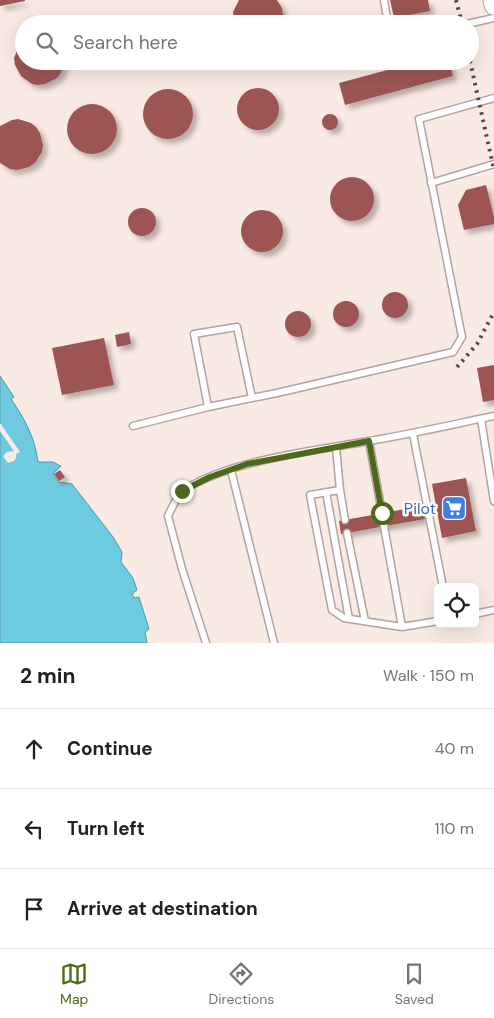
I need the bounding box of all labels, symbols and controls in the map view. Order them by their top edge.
search box [15,15,479,70]
icon: search [33,29,61,57]
text: Search here [73,30,178,55]
route end [171,480,194,503]
supermarket icon: Pilot [441,495,467,521]
place label: Pilot [404,498,436,519]
route start [371,502,394,525]
map controls [434,583,479,628]
button: locate [434,583,479,628]
text: 2 min [20,662,76,690]
text: Walk · 150 m [383,665,474,686]
icon: ahead [20,735,48,763]
text: Continue [67,736,153,761]
text: 40 m [435,738,474,759]
icon: left [20,815,48,843]
text: Turn left [67,816,145,841]
text: 110 m [435,818,474,839]
icon: arrive [20,895,48,923]
text: Arrive at destination [67,896,258,921]
tab: Map [60,960,88,1008]
tab: Directions [209,960,274,1008]
tab: Saved [395,960,434,1008]

